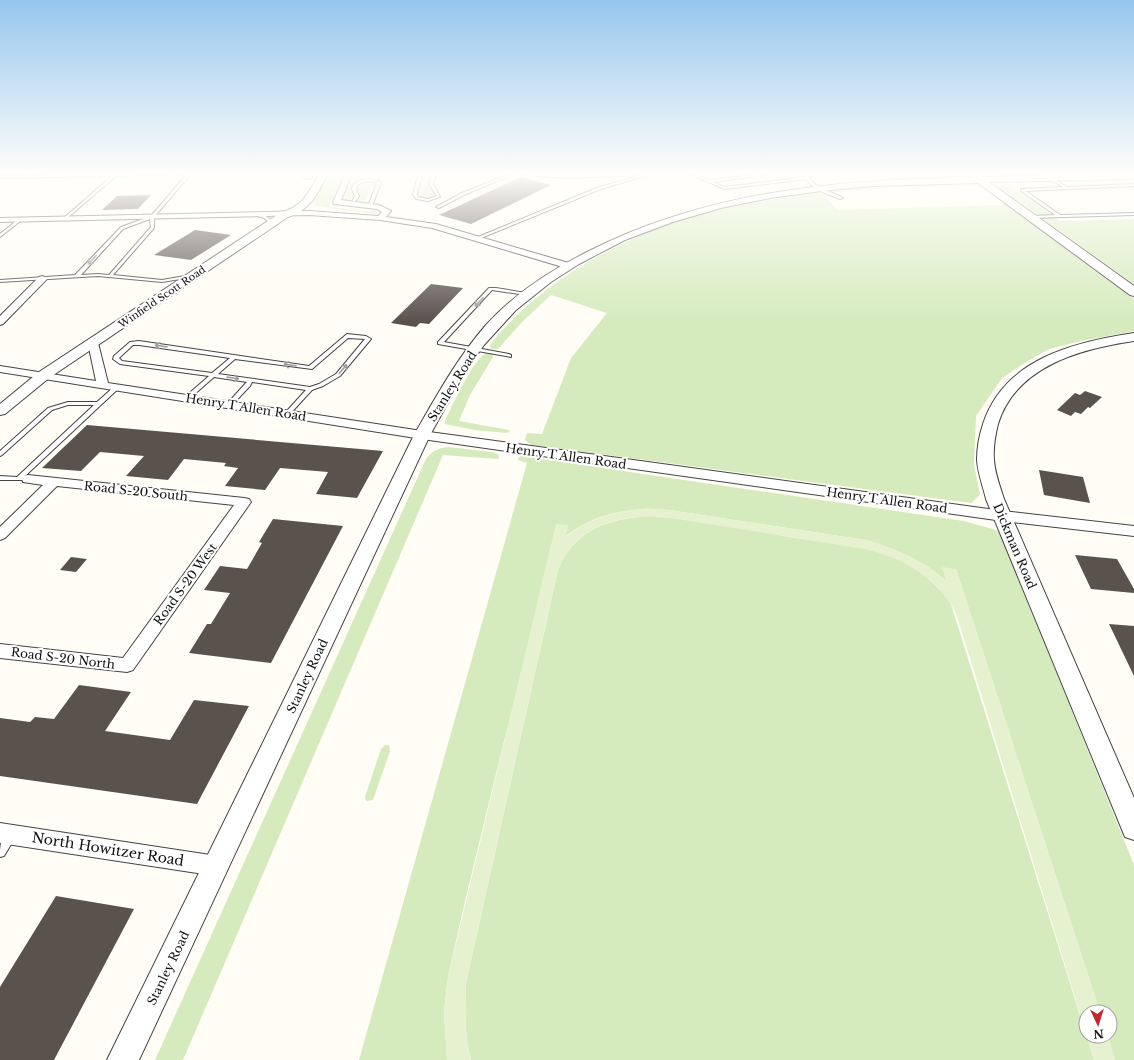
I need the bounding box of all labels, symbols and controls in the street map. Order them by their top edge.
one-way arrow [87,255,97,265]
street label: Winfield Scott Road [115,263,208,332]
one-way arrow [474,297,483,307]
one-way arrow [155,342,168,350]
street label: Stanley Road [424,348,480,424]
one-way arrow [284,361,297,369]
one-way arrow [339,364,348,374]
one-way arrow [226,374,239,382]
street label: Henry T Allen Road [185,390,307,424]
street label: Henry T Allen Road [505,440,627,472]
street label: Road S-20 South [83,478,189,504]
street label: Henry T Allen Road [826,484,948,516]
street label: Dickman Road [990,501,1040,591]
street label: Road S-20 West [150,540,220,628]
street label: Stanley Road [283,636,331,716]
street label: Road S-20 North [10,644,116,672]
street label: North Howitzer Road [31,828,186,870]
street label: Stanley Road [144,929,192,1007]
north arrow [1078,1004,1118,1044]
text: N [1092,1027,1104,1041]

